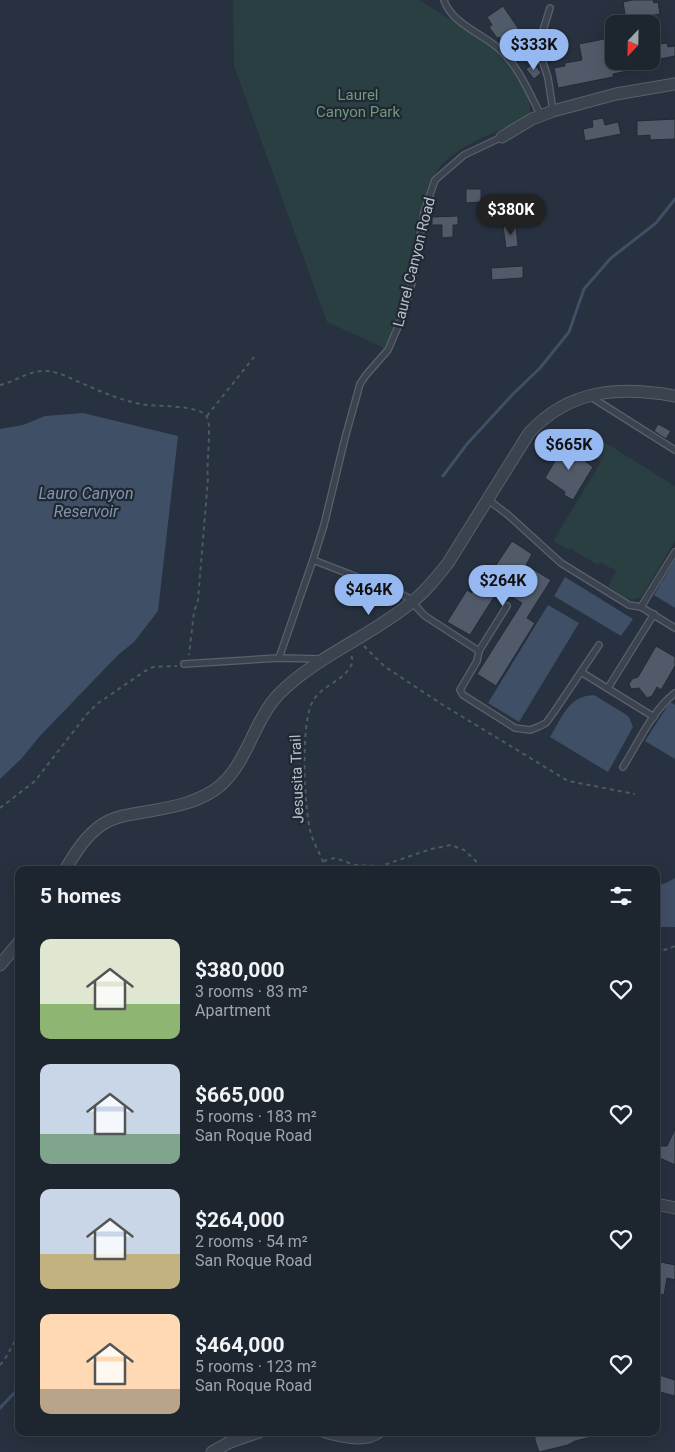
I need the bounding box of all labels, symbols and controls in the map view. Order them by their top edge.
north arrow [605,15,660,70]
map controls [605,15,660,70]
pin: $333K [499,28,569,71]
text: $333K [511,35,557,54]
park label: Laurel Canyon Park [316,86,400,121]
pin: $380K [476,194,546,236]
street label: Laurel Canyon Road [389,195,439,329]
text: $380K [488,200,534,219]
pin: $665K [534,428,604,471]
text: $665K [546,435,592,454]
water label: Lauro Canyon Reservoir [38,484,134,521]
pin: $264K [468,564,538,607]
text: $264K [480,571,526,590]
pin: $464K [334,574,404,616]
text: $464K [346,580,392,599]
street label: Jesusita Trail [286,734,308,824]
icon: filters [607,882,635,910]
text: 5 homes [40,884,121,908]
text: $380,000 [195,958,285,982]
icon: home [80,959,140,1019]
icon: heart [607,975,635,1003]
text: 3 rooms · 83 m² [195,982,308,1001]
text: Apartment [195,1001,271,1020]
text: $665,000 [195,1083,285,1107]
icon: home [80,1084,140,1144]
icon: heart [607,1100,635,1128]
text: 5 rooms · 183 m² [195,1107,317,1126]
text: San Roque Road [195,1126,312,1145]
text: $264,000 [195,1208,285,1232]
icon: home [80,1209,140,1269]
icon: heart [607,1225,635,1253]
text: 2 rooms · 54 m² [195,1232,308,1251]
text: San Roque Road [195,1251,312,1270]
text: $464,000 [195,1333,285,1357]
icon: home [80,1334,140,1394]
icon: heart [607,1350,635,1378]
text: 5 rooms · 123 m² [195,1357,317,1376]
text: San Roque Road [195,1376,312,1395]

